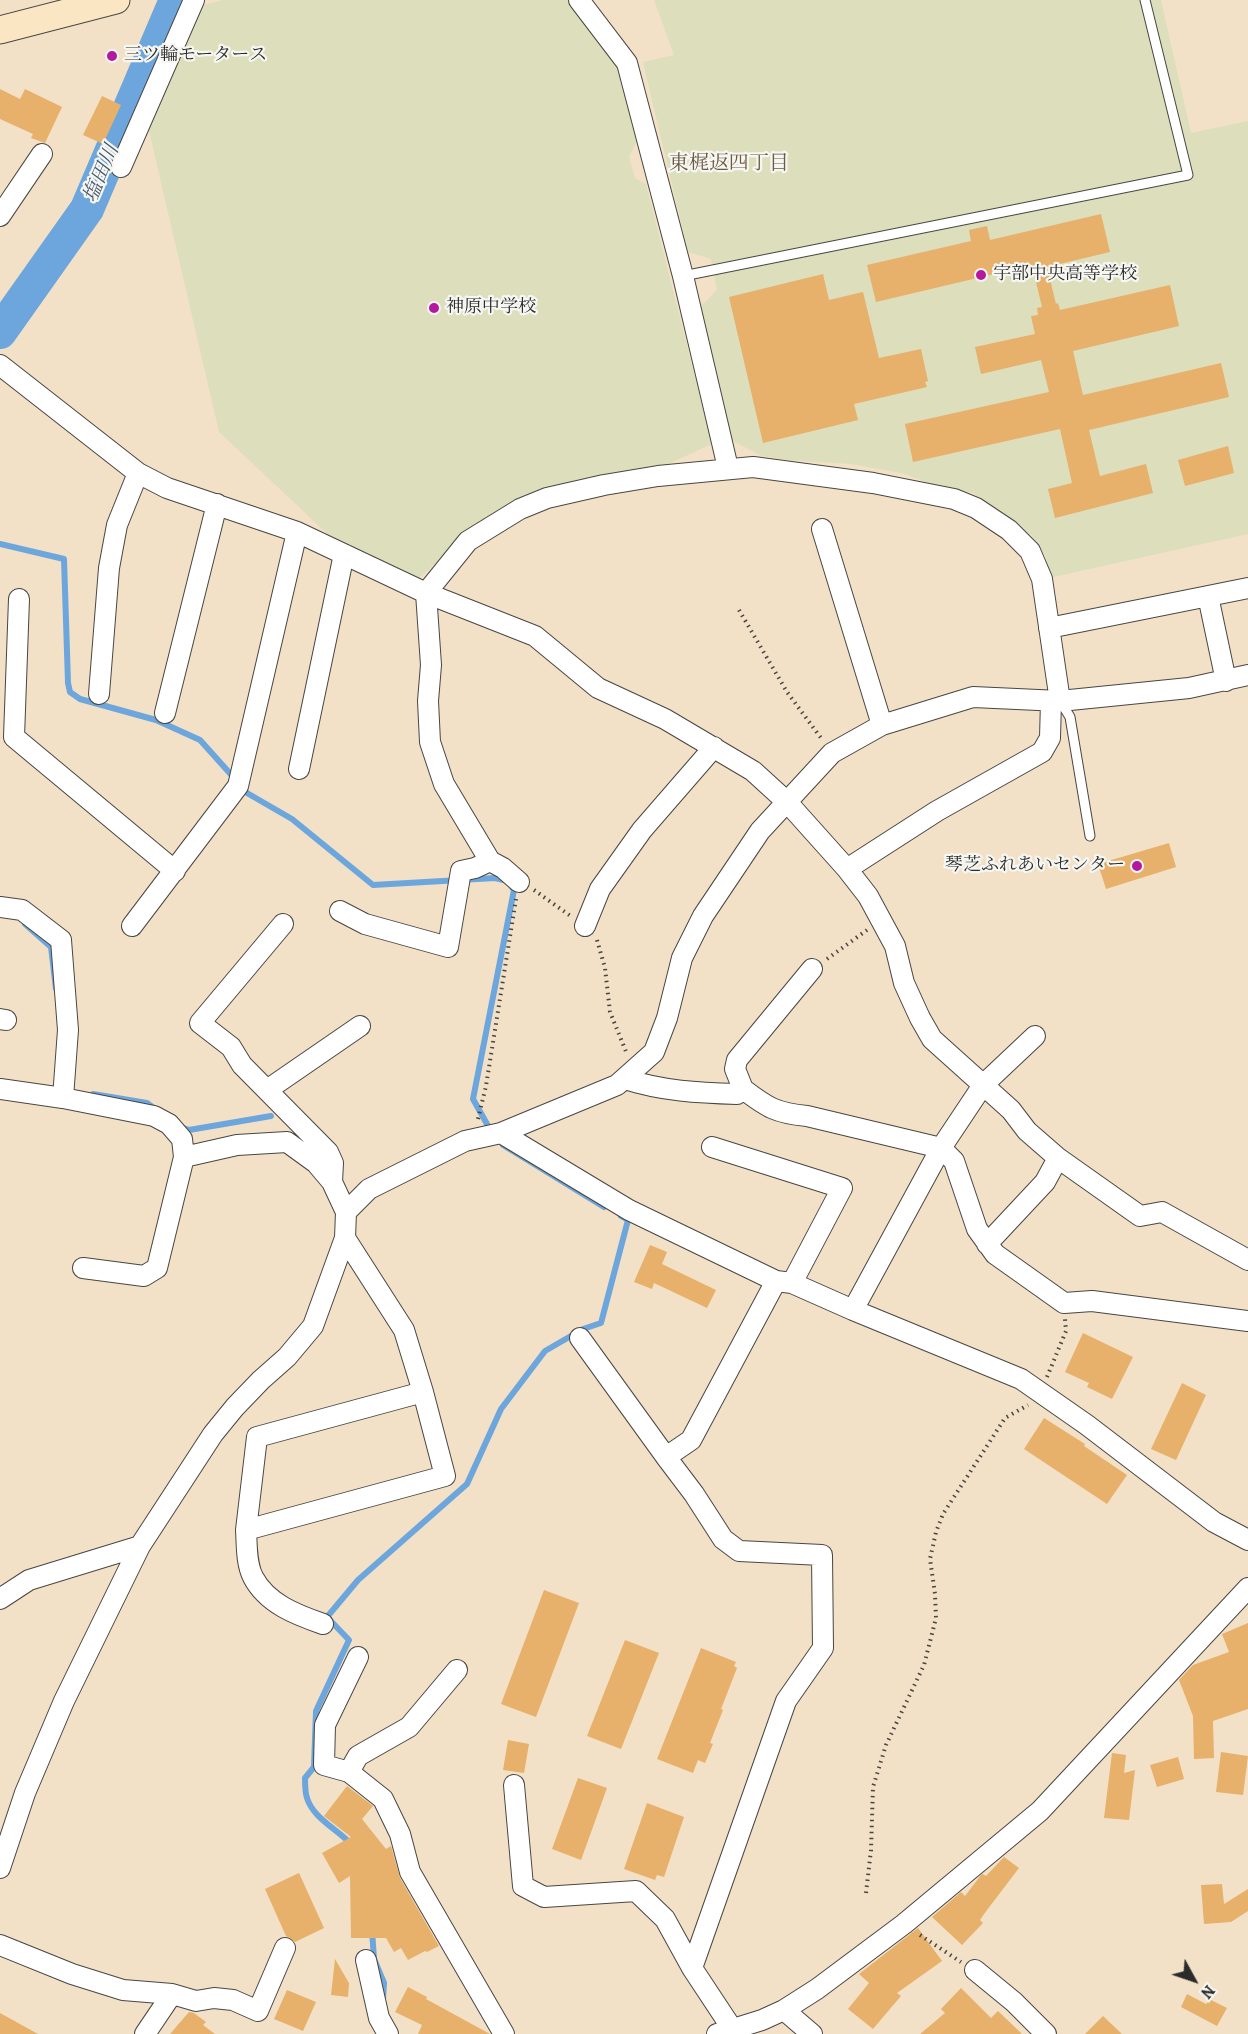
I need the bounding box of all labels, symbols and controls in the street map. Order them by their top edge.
place label: 三ツ輪モータース [124,45,267,67]
marker: 三ツ輪モータース [105,49,119,63]
water label: 塩田川 [79,142,125,206]
district label: 東梶返四丁目 [669,152,789,176]
place label: 宇部中央高等学校 [993,264,1137,286]
marker: 宇部中央高等学校 [974,268,988,282]
place label: 神原中学校 [446,297,536,319]
marker: 神原中学校 [427,301,441,315]
place label: 琴芝ふれあいセンター [945,855,1125,877]
marker: 琴芝ふれあいセンター [1130,859,1144,873]
north arrow [1164,1950,1224,2010]
text: N [1196,1980,1220,2003]

